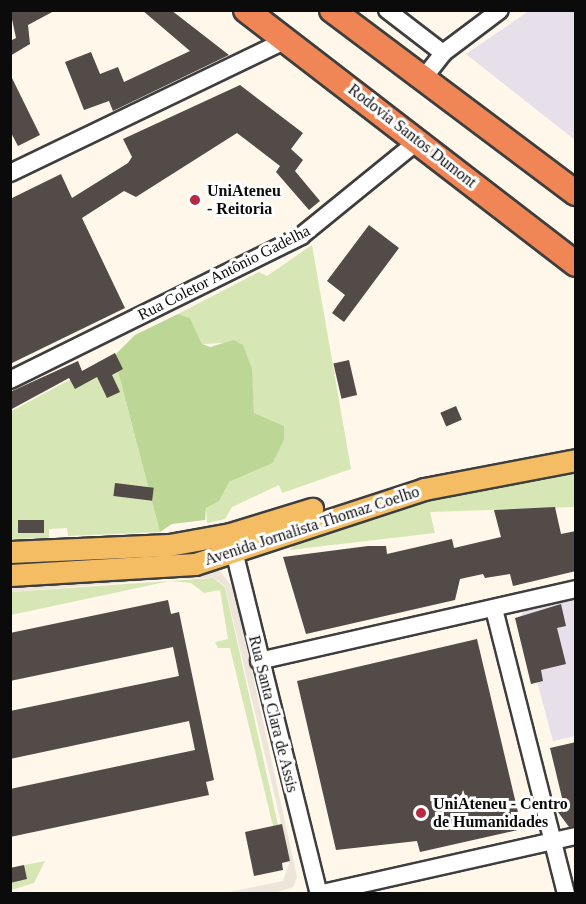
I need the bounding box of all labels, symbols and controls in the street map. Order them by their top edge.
street label: Rodovia Santos Dumont [344,80,480,192]
place label: UniAteneu - Reitoria [207,181,281,219]
marker: UniAteneu - Reitoria [188,193,202,207]
street label: Rua Coletor Antônio Gadelha [134,221,314,325]
street label: Avenida Jornalista Thomaz Coelho [202,482,422,570]
street label: Rua Santa Clara de Assis [244,633,302,795]
place label: UniAteneu - Centro de Humanidades [433,794,568,832]
marker: UniAteneu - Centro de Humanidades [414,806,428,820]

